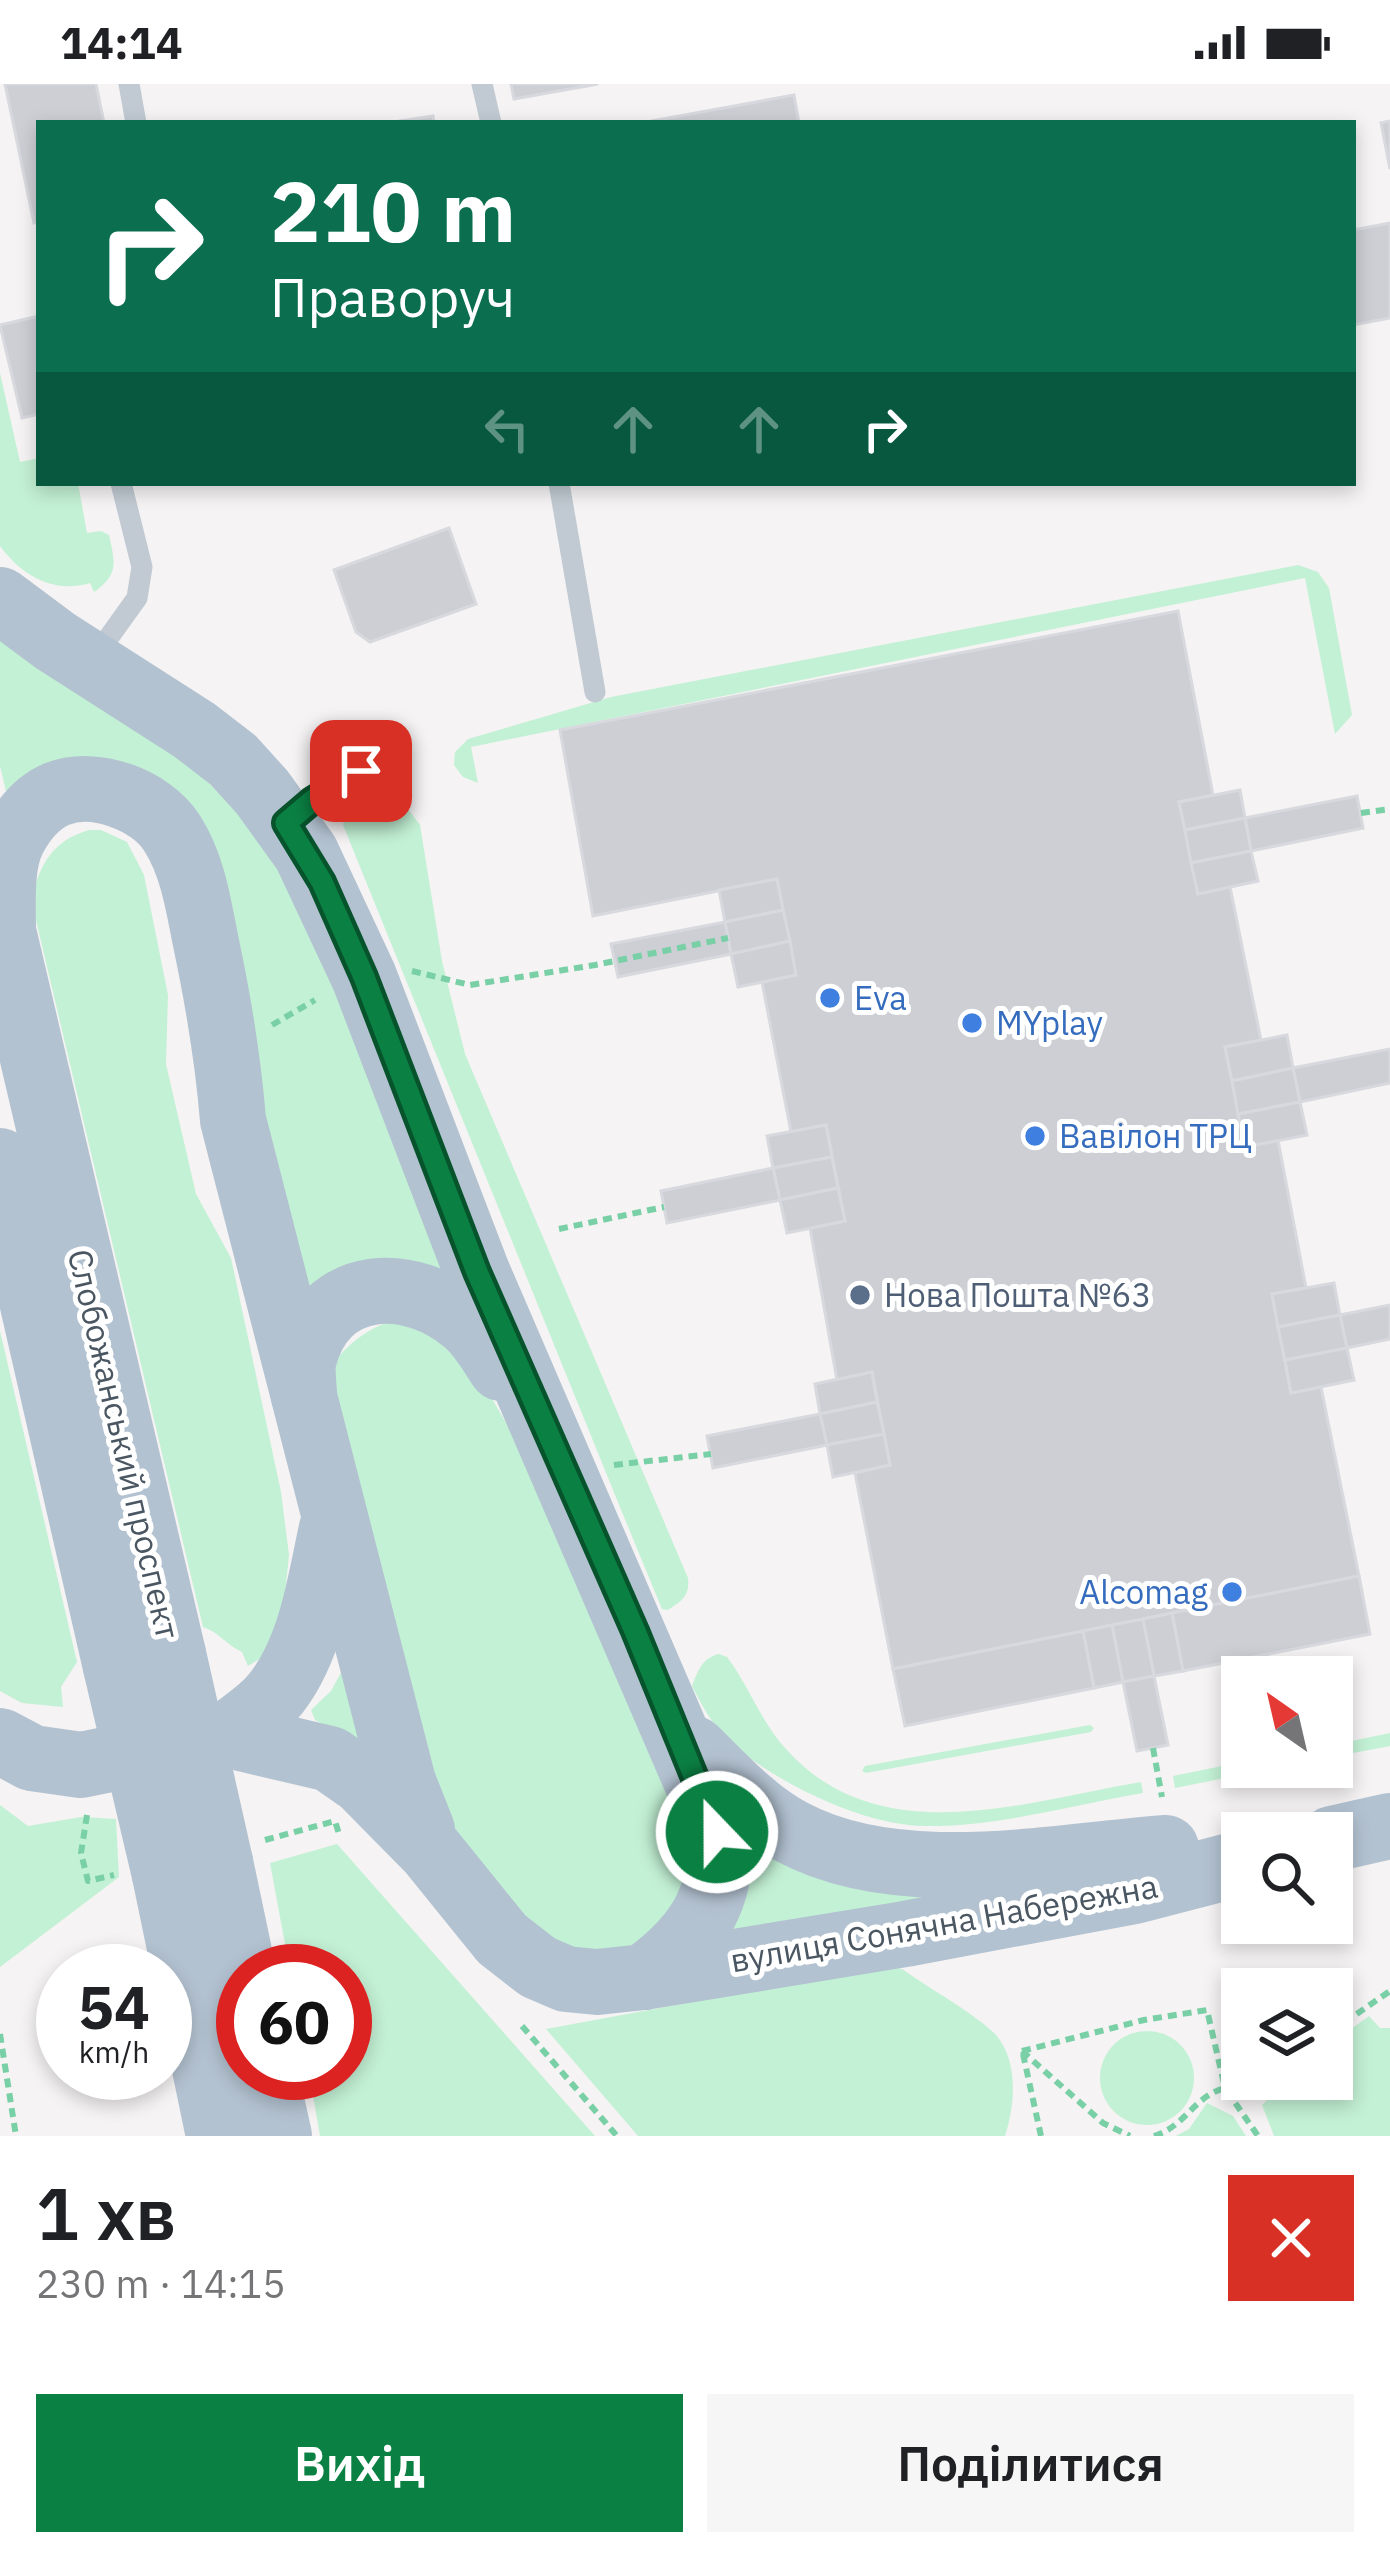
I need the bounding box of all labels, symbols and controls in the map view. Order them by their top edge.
text: 14:14 [60,13,183,71]
text: 210 m [270,156,516,265]
icon: right [72,168,228,324]
text: Праворуч [270,262,515,332]
icon: left [474,396,540,462]
icon: ahead [600,396,666,462]
icon: ahead [726,396,792,462]
icon: right [852,396,918,462]
pin [310,720,412,822]
icon: arrive [328,738,394,804]
place label: Eva [854,976,907,1019]
marker: Eva [817,985,843,1011]
place label: MYplay [996,1001,1103,1044]
marker: MYplay [959,1010,985,1036]
place label: Вавілон ТРЦ [1059,1114,1252,1157]
marker: Вавілон ТРЦ [1022,1123,1048,1149]
street label: Слобожанський проспект [59,1245,190,1643]
place label: Нова Пошта №63 [884,1273,1151,1316]
marker: Нова Пошта №63 [847,1282,873,1308]
place label: Alcomag [1079,1570,1209,1613]
marker: Alcomag [1219,1579,1245,1605]
north arrow [1221,1656,1353,1788]
map controls [1221,1656,1353,2100]
position arrow [654,1769,780,1895]
button: search [1221,1812,1353,1944]
street label: вулиця Сонячна Набережна [727,1864,1161,1981]
speed limit sign: 60 [216,1944,372,2100]
text: 54 [78,1967,150,2046]
button: layers [1221,1968,1353,2100]
text: km/h [79,2032,149,2071]
text: 1 хв [36,2166,176,2260]
button: close [1228,2175,1354,2301]
text: 230 m · 14:15 [36,2258,286,2309]
button: Вихід [36,2394,683,2532]
button: Поділитися [707,2394,1354,2532]

